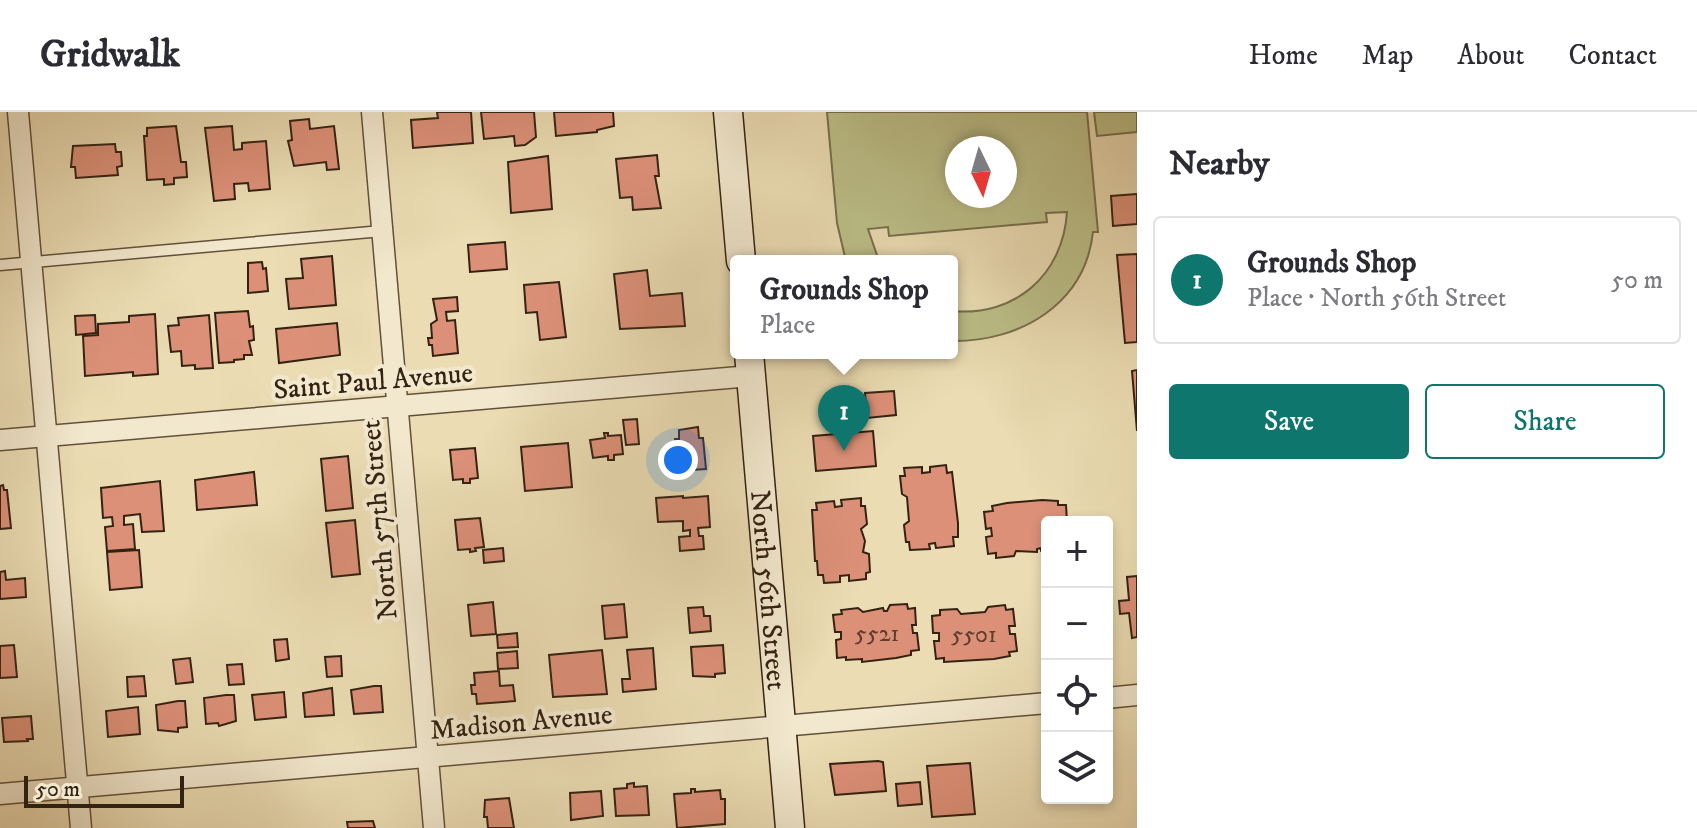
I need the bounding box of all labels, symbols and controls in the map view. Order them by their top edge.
text: Gridwalk [40,31,180,79]
text: Home [1249,38,1318,73]
text: Map [1362,38,1413,73]
text: About [1457,38,1524,73]
text: Contact [1568,38,1657,73]
north arrow [945,136,1017,208]
text: Nearby [1169,143,1270,185]
text: Grounds Shop [1247,245,1416,282]
popup [730,255,958,359]
text: 1 [1192,264,1202,297]
text: 50 m [1611,264,1663,297]
text: Grounds Shop [759,272,929,309]
text: Place · North 56th Street [1247,282,1506,315]
text: Place [759,309,815,342]
street label: Saint Paul Avenue [272,355,474,408]
button: Save [1169,384,1409,459]
button: Share [1425,384,1665,459]
pin: 1 [818,385,870,451]
street label: North 57th Street [353,418,406,621]
your location [658,440,698,480]
street label: North 56th Street [742,489,794,692]
map controls [1041,516,1113,804]
button: + [1041,516,1113,588]
button: − [1041,588,1113,660]
house number: 5521 [855,619,899,649]
house number: 5501 [951,620,997,650]
button: locate [1041,660,1113,732]
street label: Madison Avenue [428,697,614,748]
button: layers [1041,732,1113,804]
scale bar [24,772,184,808]
text: 50 m [36,776,80,803]

